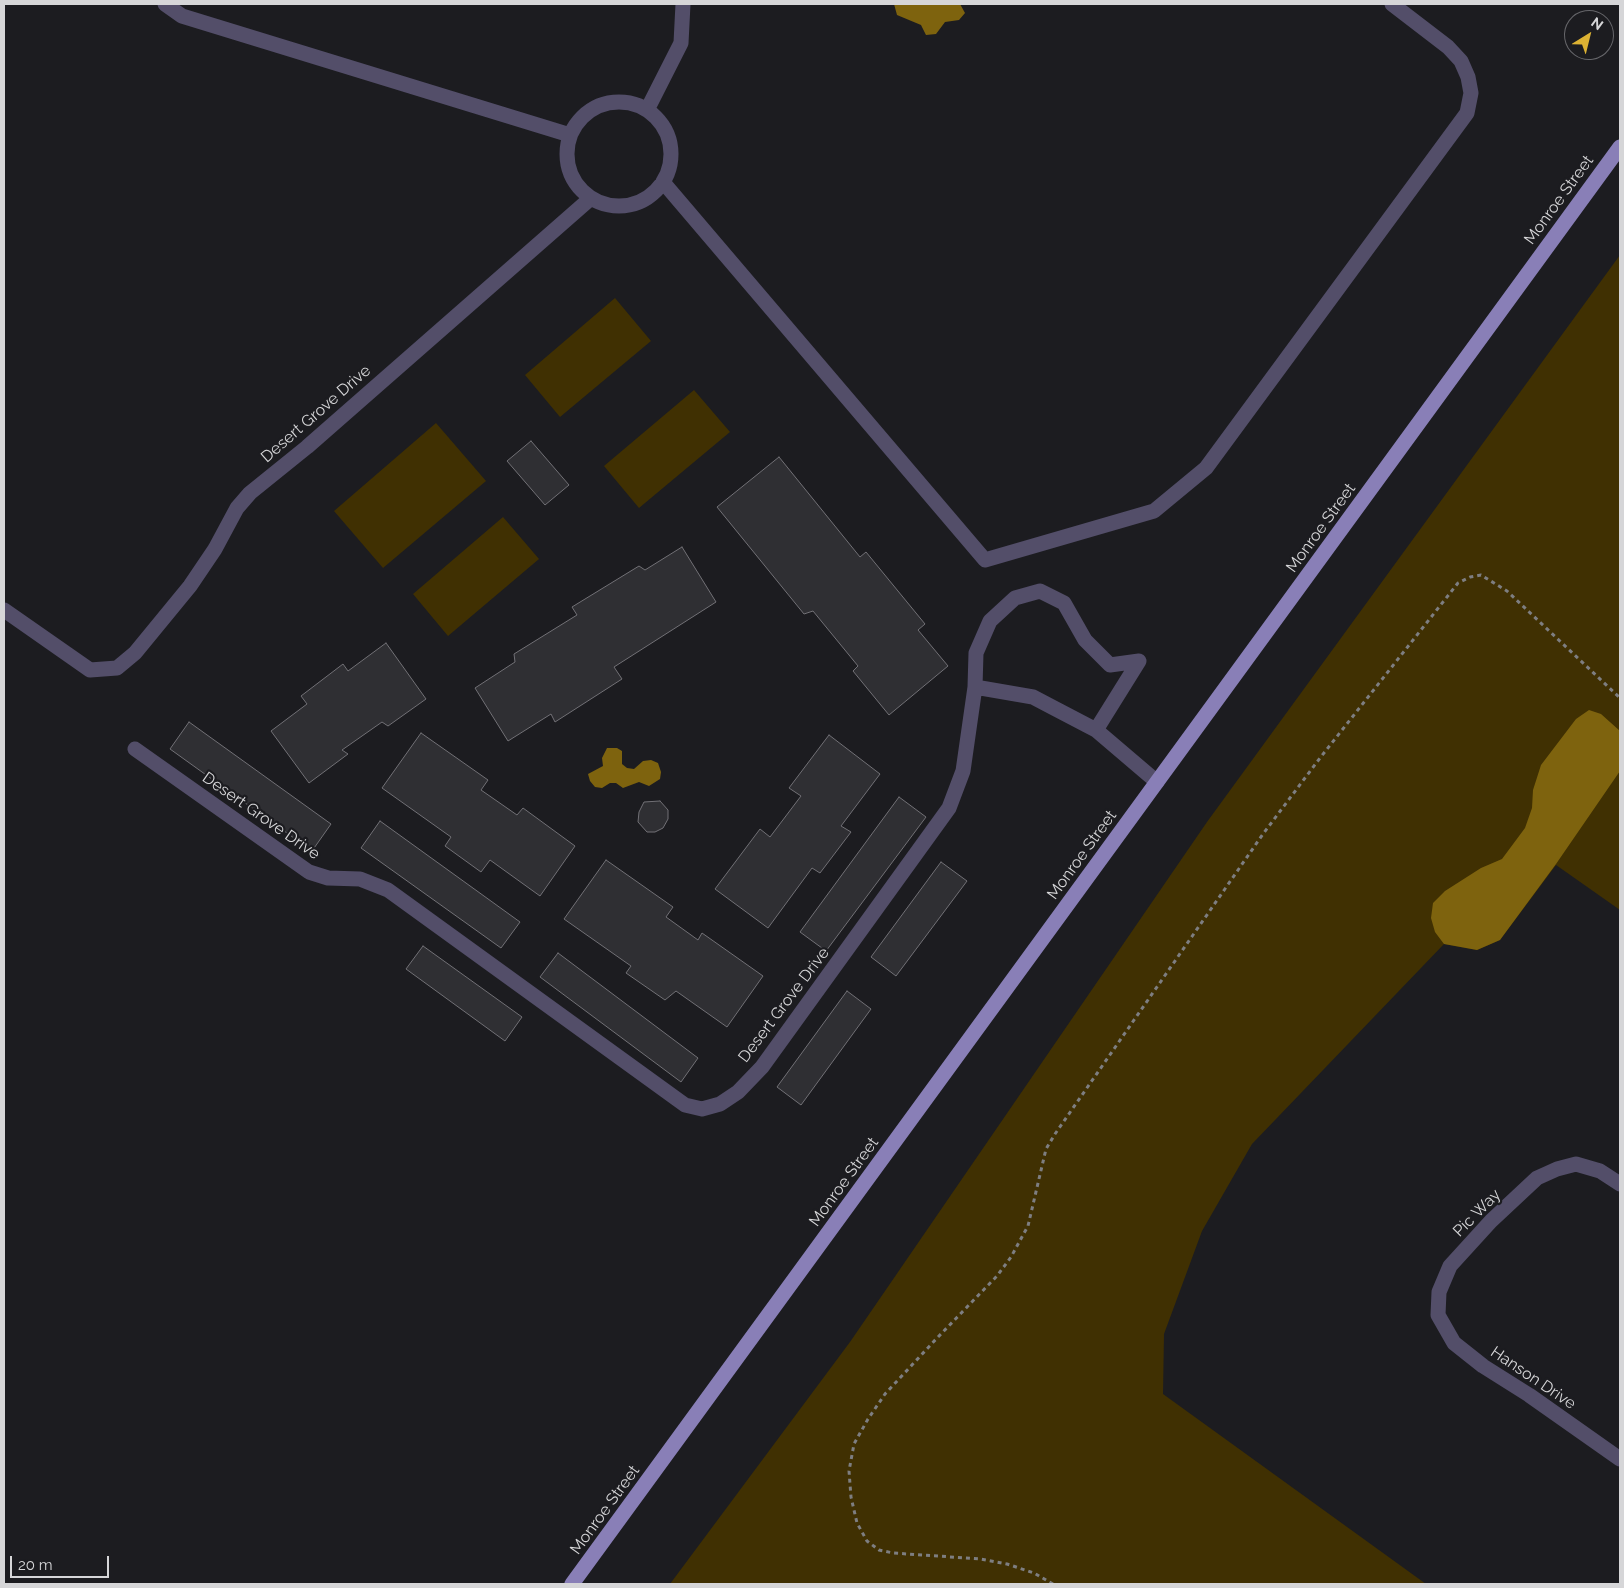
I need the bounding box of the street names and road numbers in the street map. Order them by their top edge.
street label: Monroe Street [1520,152,1598,248]
street label: Desert Grove Drive [257,361,375,467]
street label: Monroe Street [1282,480,1360,576]
street label: Desert Grove Drive [199,768,323,864]
street label: Monroe Street [1043,807,1121,903]
street label: Desert Grove Drive [735,944,833,1066]
street label: Monroe Street [805,1134,883,1230]
street label: Pic Way [1449,1185,1505,1241]
street label: Hanson Drive [1487,1342,1579,1414]
street label: Monroe Street [566,1462,644,1558]

